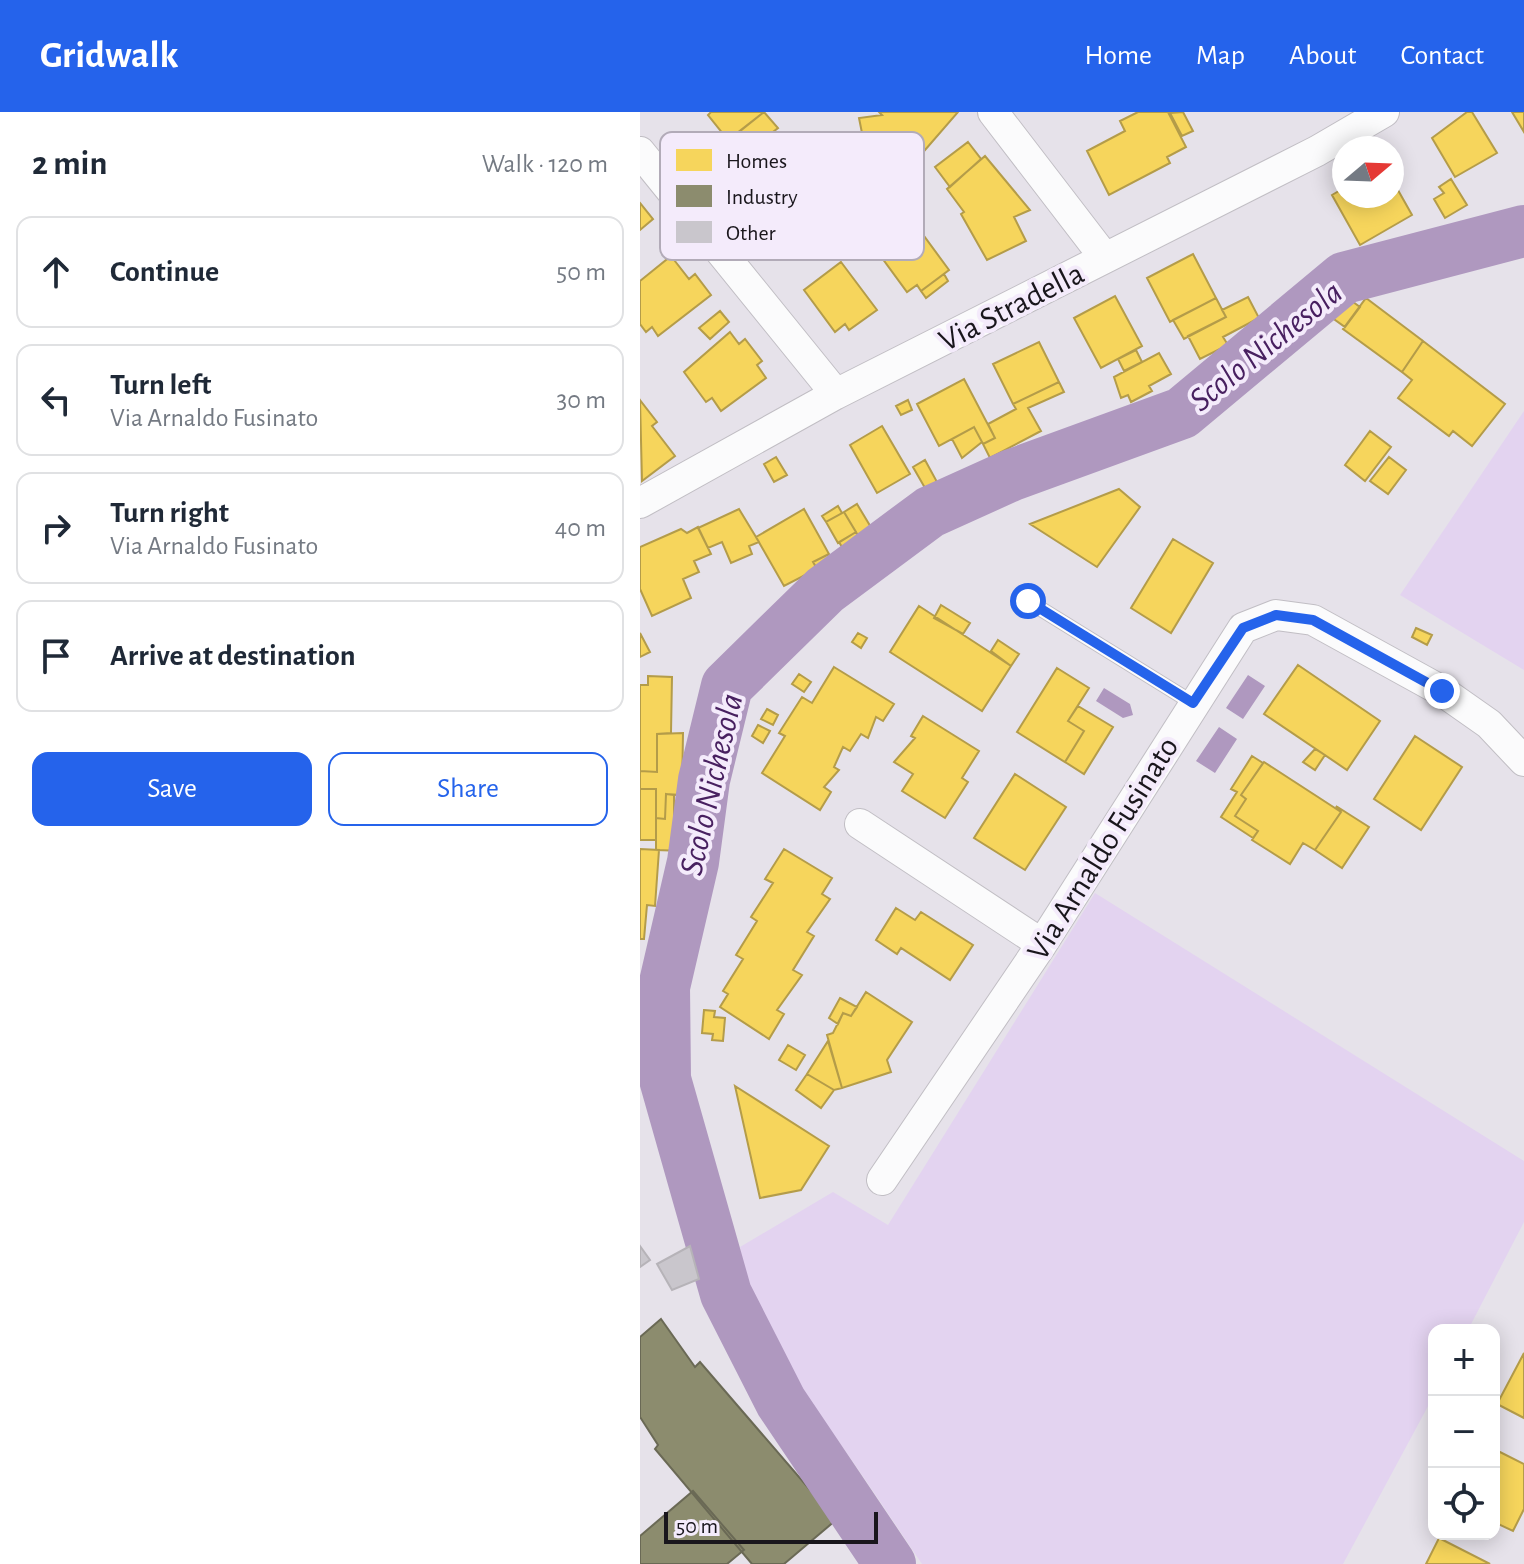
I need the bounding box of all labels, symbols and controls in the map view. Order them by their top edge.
text: Gridwalk [40,37,178,75]
text: Home [1085,42,1152,70]
text: Map [1196,42,1245,70]
text: About [1289,42,1357,70]
text: Contact [1401,42,1484,70]
legend [660,132,924,260]
north arrow [1332,136,1404,208]
text: 2 min [32,147,107,181]
text: Homes [726,150,787,172]
text: Walk · 120 m [482,151,608,177]
text: Industry [726,186,798,208]
text: Other [726,222,776,244]
icon: ahead [34,250,78,294]
text: Continue [110,257,219,287]
street label: Via Stradella [934,257,1089,357]
text: 50 m [556,259,606,285]
water label: Scolo Nichesola [1184,275,1349,418]
text: Turn left [110,370,211,400]
icon: left [34,378,78,422]
text: 30 m [556,387,606,413]
text: Via Arnaldo Fusinato [110,405,318,431]
text: Turn right [110,498,229,528]
icon: right [34,506,78,550]
text: 40 m [555,515,606,541]
text: Via Arnaldo Fusinato [110,533,318,559]
route start [1010,583,1046,619]
icon: arrive [34,634,78,678]
text: Arrive at destination [110,641,356,671]
route end [1424,673,1460,709]
water label: Scolo Nichesola [675,690,749,879]
street label: Via Arnaldo Fusinato [1021,731,1184,966]
button: Save [32,752,312,826]
button: Share [328,752,608,826]
map controls [1428,1324,1500,1540]
button: + [1428,1324,1500,1396]
button: − [1428,1396,1500,1468]
button: locate [1428,1468,1500,1540]
scale bar [664,1508,878,1544]
text: 50 m [676,1515,718,1537]

